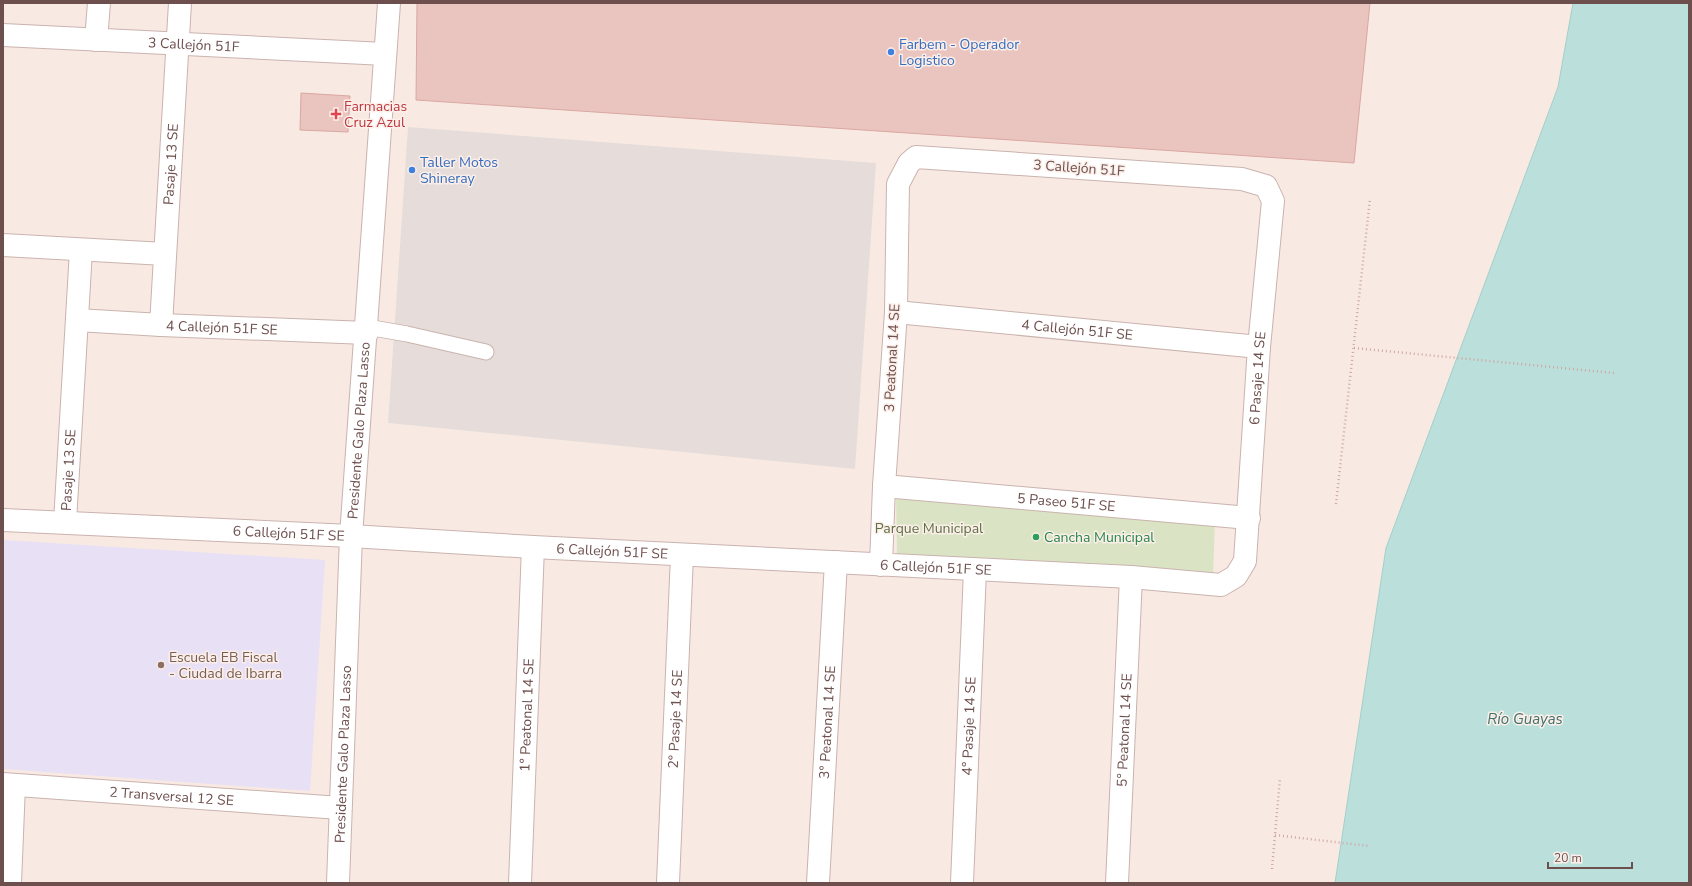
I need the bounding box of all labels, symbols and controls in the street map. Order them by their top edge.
street label: 3 Callejón 51F [148,33,240,56]
place label: Farbem - Operador Logistico [899,35,1019,70]
marker: Farbem - Operador Logistico [886,47,896,57]
place label: Farmacias Cruz Azul [344,97,407,132]
marker: Farmacias Cruz Azul [331,109,341,119]
street label: Pasaje 13 SE [159,123,182,206]
place label: Taller Motos Shineray [420,153,498,188]
street label: 3 Callejón 51F [1033,155,1126,181]
marker: Taller Motos Shineray [407,165,417,175]
street label: 3 Peatonal 14 SE [880,303,904,413]
street label: 4 Callejón 51F SE [1021,315,1134,344]
street label: 4 Callejón 51F SE [166,316,278,339]
street label: 6 Pasaje 14 SE [1244,331,1270,426]
street label: Presidente Galo Plaza Lasso [343,341,374,520]
street label: Pasaje 13 SE [56,429,80,511]
street label: 5 Paseo 51F SE [1016,488,1116,516]
park label: Parque Municipal [875,519,984,538]
street label: 6 Callejón 51F SE [232,521,345,545]
place label: Cancha Municipal [1044,528,1155,547]
marker: Cancha Municipal [1031,532,1041,542]
street label: 6 Callejón 51F SE [556,539,669,563]
street label: 6 Callejón 51F SE [879,555,992,579]
place label: Escuela EB Fiscal - Ciudad de Ibarra [169,648,282,683]
street label: 1° Peatonal 14 SE [515,658,538,772]
marker: Escuela EB Fiscal - Ciudad de Ibarra [156,660,166,670]
street label: Presidente Galo Plaza Lasso [330,665,356,843]
street label: 3° Peatonal 14 SE [814,665,840,780]
street label: 2° Pasaje 14 SE [663,669,687,769]
street label: 5° Peatonal 14 SE [1112,673,1136,787]
street label: 4° Pasaje 14 SE [957,676,980,776]
water label: Río Guayas [1487,709,1563,729]
street label: 2 Transversal 12 SE [109,782,235,810]
scale bar [1548,844,1632,870]
text: 20 m [1554,850,1582,866]

